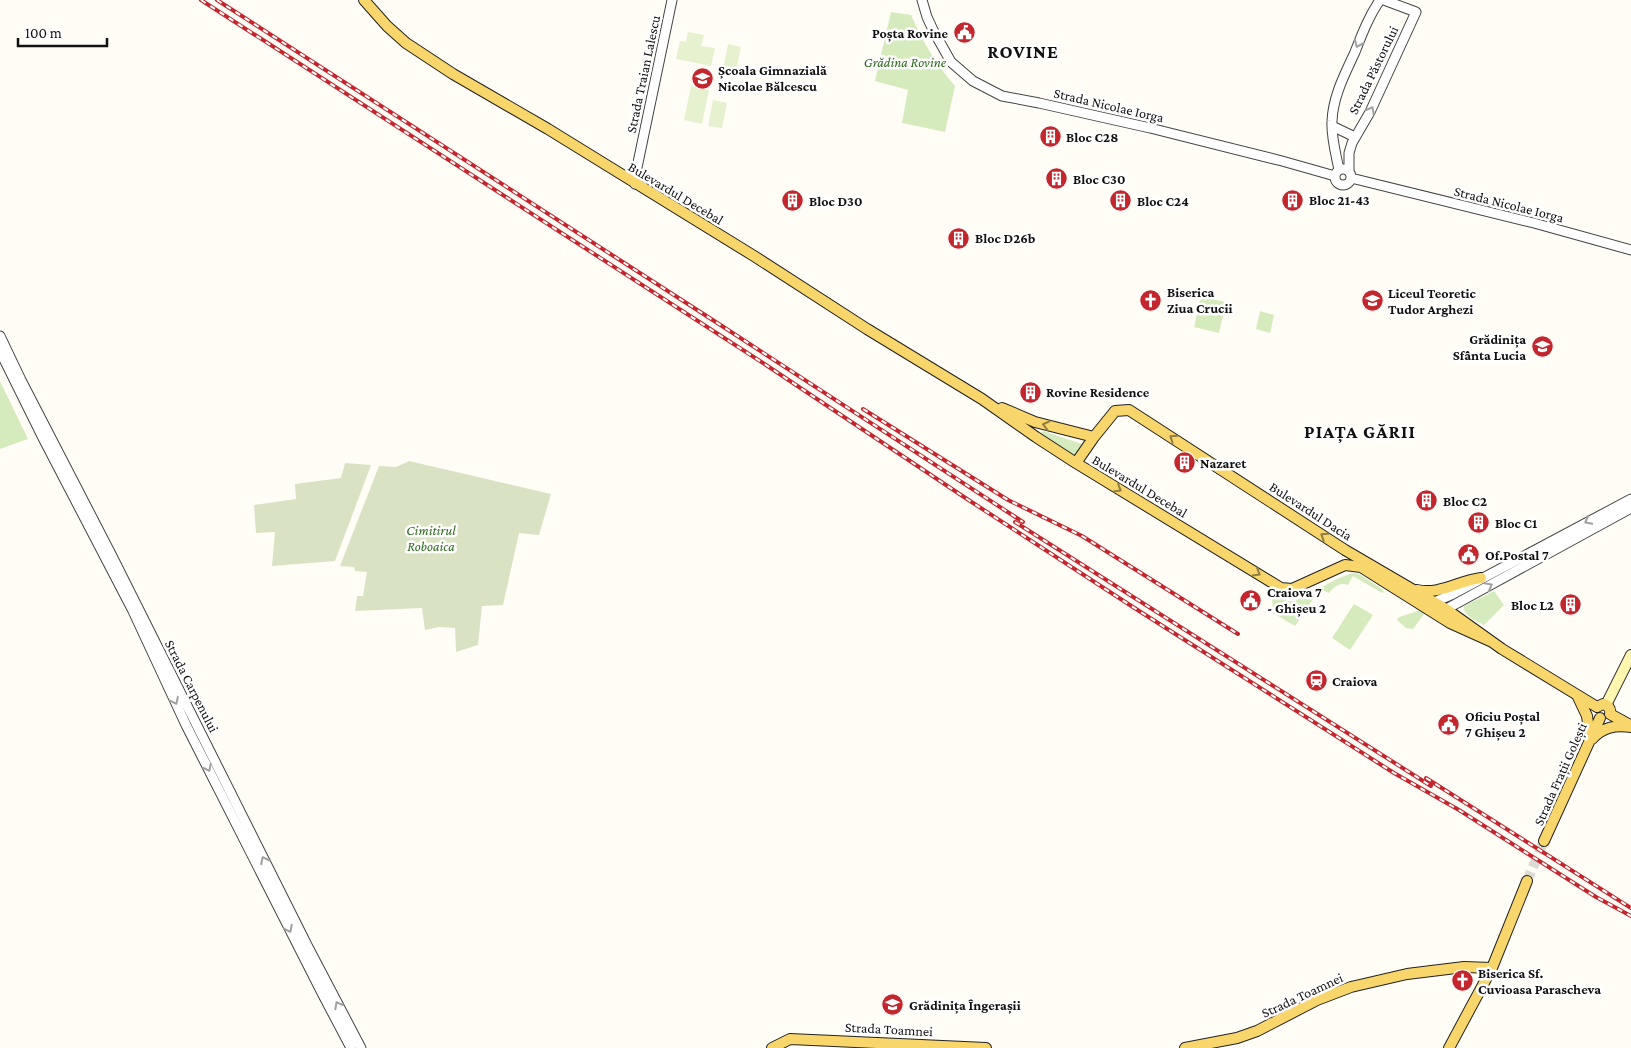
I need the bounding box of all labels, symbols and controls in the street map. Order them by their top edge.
street label: Strada Traian Lalescu [623,13,663,134]
scale bar [18,15,106,47]
public building icon: Poșta Rovine [952,21,976,45]
street label: Strada Păstorului [1345,23,1401,117]
text: 100 m [25,25,62,41]
place label: Poșta Rovine [872,25,948,42]
one-way arrow [1354,39,1365,48]
district label: ROVINE [987,41,1059,62]
park label: Grădina Rovine [864,54,947,70]
place label: Școala Gimnazială Nicolae Bălcescu [718,62,827,94]
school or university icon: Școala Gimnazială Nicolae Bălcescu [690,66,714,90]
street label: Strada Nicolae Iorga [1052,85,1166,126]
one-way arrow [1365,106,1375,115]
building icon: Bloc C28 [1038,125,1062,149]
place label: Bloc C28 [1066,129,1118,145]
street label: Bulevardul Decebal [626,158,727,228]
building icon: Bloc C30 [1045,167,1069,191]
place label: Bloc C30 [1073,171,1125,187]
street label: Strada Nicolae Iorga [1453,183,1566,225]
building icon: Bloc 21-43 [1281,188,1305,212]
building icon: Bloc D30 [781,189,805,213]
building icon: Bloc C24 [1109,189,1133,213]
place label: Bloc 21-43 [1309,192,1370,208]
place label: Bloc D30 [809,193,862,209]
place label: Bloc C24 [1137,193,1189,209]
building icon: Bloc D26b [947,226,971,250]
place label: Bloc D26b [975,230,1036,246]
place label: Biserica Ziua Crucii [1167,284,1233,316]
place label: Liceul Teoretic Tudor Arghezi [1388,285,1476,317]
church icon: Biserica Ziua Crucii [1139,288,1163,312]
school or university icon: Liceul Teoretic Tudor Arghezi [1360,289,1384,313]
place label: Grădinița Sfânta Lucia [1453,331,1526,363]
school or university icon: Grădinița Sfânta Lucia [1530,335,1554,359]
building icon: Rovine Residence [1018,380,1042,404]
place label: Rovine Residence [1046,384,1150,400]
one-way arrow [1042,420,1051,431]
district label: PIAȚA GĂRII [1304,421,1416,443]
one-way arrow [1169,435,1178,445]
street label: Bulevardul Decebal [1090,451,1191,521]
building icon: Nazaret [1172,451,1196,475]
place label: Nazaret [1200,455,1247,471]
street label: Bulevardul Dacia [1267,478,1356,544]
one-way arrow [1113,482,1122,492]
building icon: Bloc C2 [1415,489,1439,513]
place label: Bloc C2 [1443,493,1487,509]
building icon: Bloc C1 [1467,511,1491,535]
place label: Bloc C1 [1495,515,1537,531]
one-way arrow [1584,515,1593,525]
park label: Cimitirul Roboaica [406,522,456,554]
one-way arrow [1320,533,1330,542]
public building icon: Of.Postal 7 [1457,543,1481,567]
place label: Of.Postal 7 [1485,547,1549,563]
one-way arrow [1251,567,1260,577]
one-way arrow [1483,582,1492,592]
place label: Craiova 7 - Ghișeu 2 [1267,584,1326,617]
public building icon: Craiova 7 - Ghișeu 2 [1239,588,1263,612]
building icon: Bloc L2 [1558,593,1582,617]
place label: Bloc L2 [1511,597,1554,613]
street label: Strada Carpenului [162,637,222,735]
station icon: Craiova [1304,669,1328,693]
place label: Craiova [1332,673,1378,689]
one-way arrow [169,695,179,704]
place label: Oficiu Poștal 7 Ghișeu 2 [1465,708,1540,741]
public building icon: Oficiu Poștal 7 Ghișeu 2 [1437,712,1461,736]
street label: Strada Frații Golești [1530,720,1591,828]
one-way arrow [202,763,212,772]
one-way arrow [260,857,270,866]
one-way arrow [283,924,293,933]
place label: Biserica Sf. Cuvioasa Parascheva [1478,965,1601,997]
street label: Strada Toamnei [1259,969,1346,1021]
church icon: Biserica Sf. Cuvioasa Parascheva [1450,969,1474,993]
school or university icon: Grădinița Îngerașii [881,993,905,1017]
place label: Grădinița Îngerașii [909,997,1021,1014]
one-way arrow [334,1001,344,1010]
street label: Strada Toamnei [845,1019,934,1039]

